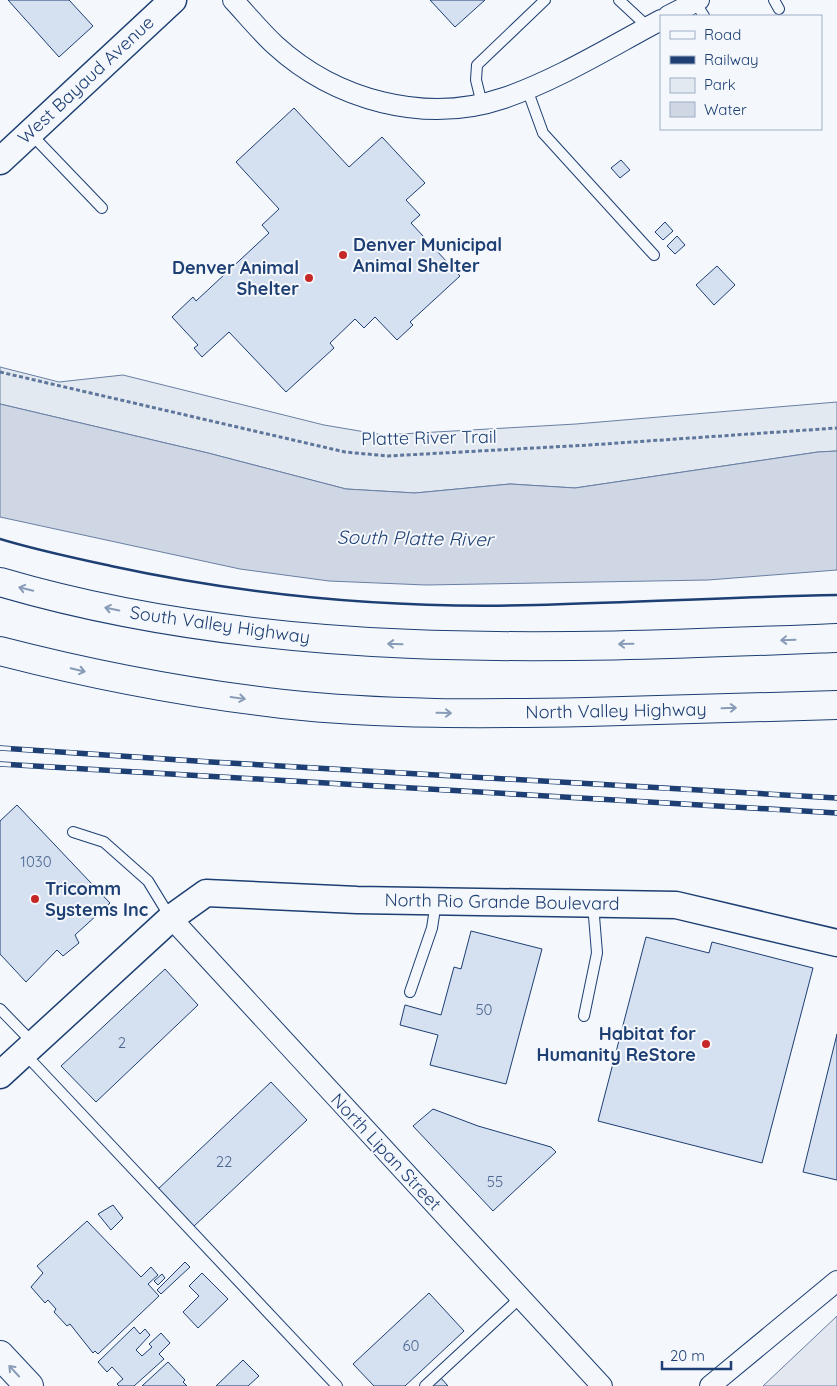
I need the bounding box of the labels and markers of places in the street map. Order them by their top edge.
place label: Denver Municipal Animal Shelter [353,233,502,277]
marker: Denver Municipal Animal Shelter [337,249,349,261]
place label: Denver Animal Shelter [172,256,299,300]
marker: Denver Animal Shelter [303,272,315,284]
place label: Tricomm Systems Inc [45,877,148,921]
marker: Tricomm Systems Inc [29,893,41,905]
place label: Habitat for Humanity ReStore [536,1022,696,1066]
marker: Habitat for Humanity ReStore [700,1038,712,1050]

